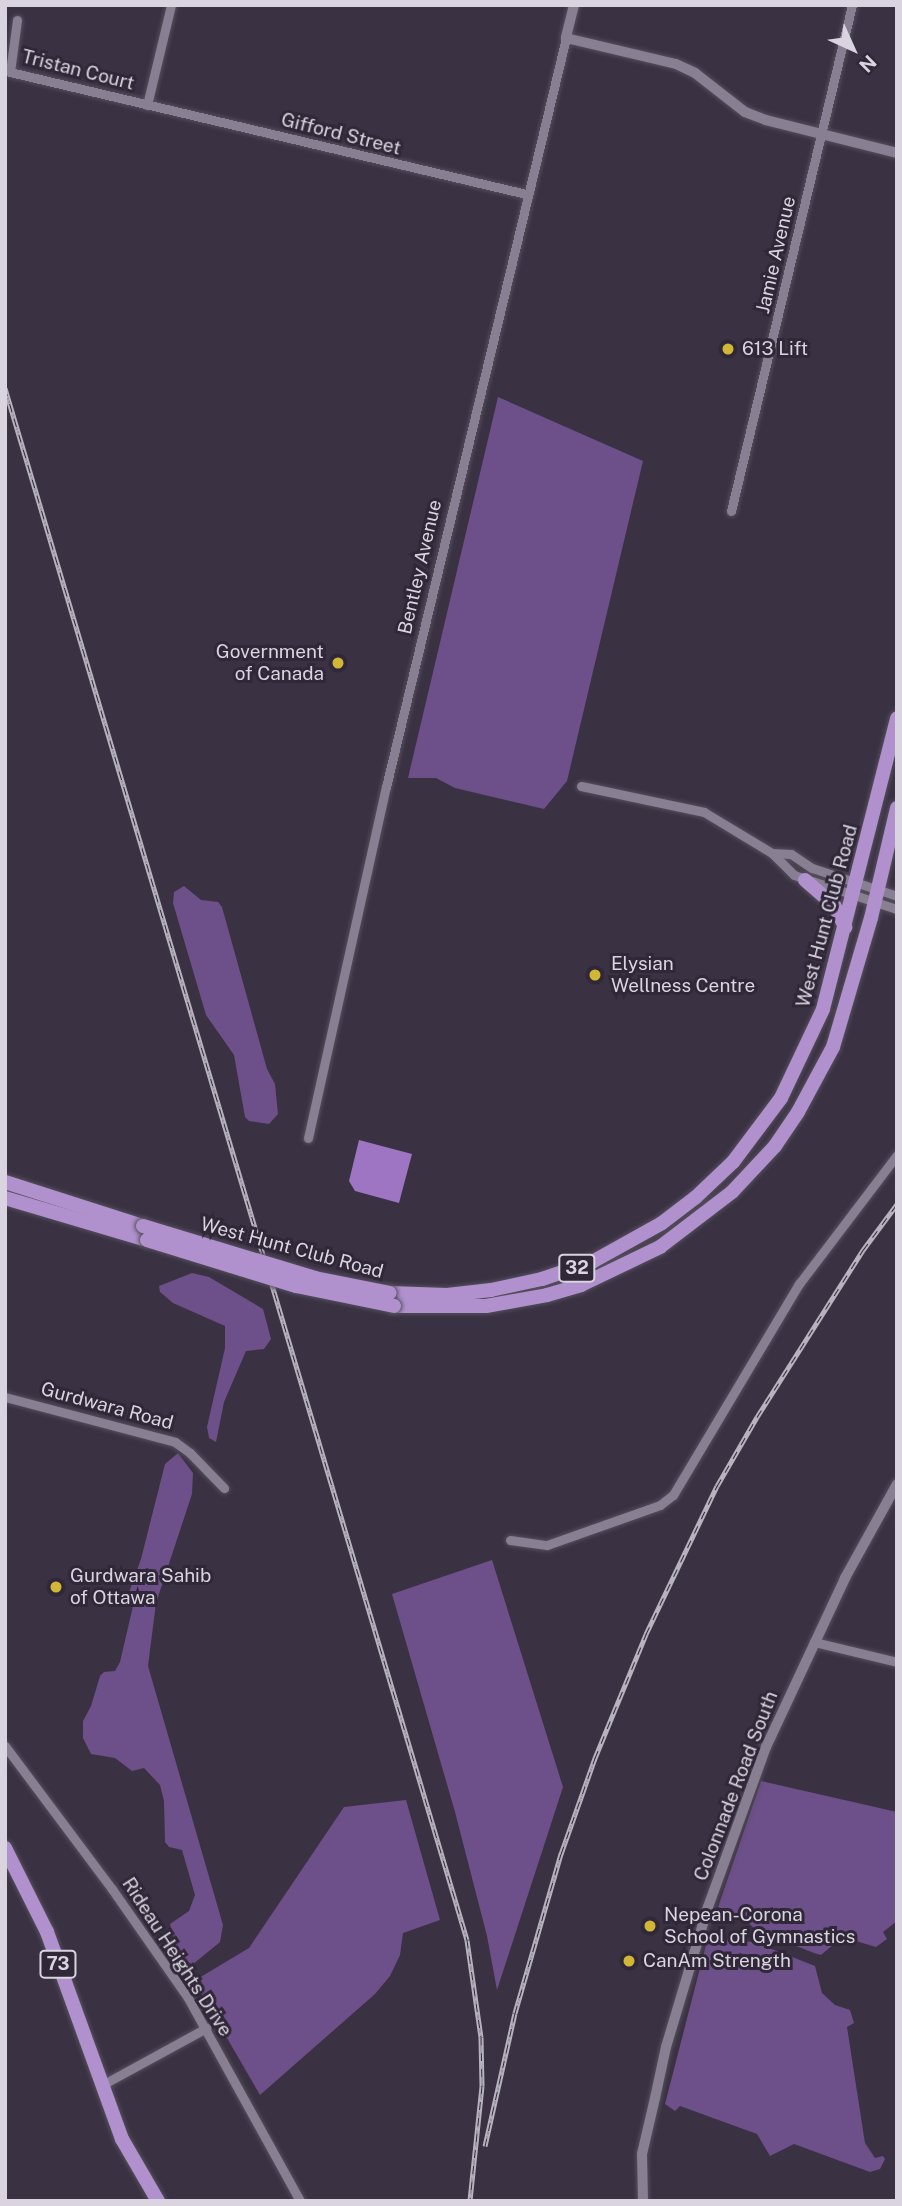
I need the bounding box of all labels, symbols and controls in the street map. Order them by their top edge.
north arrow [818,14,888,84]
street label: Tristan Court [19,45,137,95]
text: N [855,51,881,77]
street label: Gifford Street [279,108,403,160]
street label: Jamie Avenue [751,194,801,316]
place label: 613 Lift [742,338,808,360]
marker: 613 Lift [720,341,736,357]
street label: Bentley Avenue [393,497,447,637]
place label: Government of Canada [216,641,324,685]
marker: Government of Canada [330,655,346,671]
street label: West Hunt Club Road [792,822,862,1010]
place label: Elysian Wellness Centre [611,953,755,997]
marker: Elysian Wellness Centre [585,965,605,985]
street label: West Hunt Club Road [198,1213,386,1283]
road number: 32 [558,1254,596,1282]
street label: Gurdwara Road [38,1377,176,1435]
place label: Gurdwara Sahib of Ottawa [70,1565,211,1609]
marker: Gurdwara Sahib of Ottawa [48,1579,64,1595]
street label: Colonnade Road South [689,1688,783,1884]
street label: Rideau Heights Drive [117,1873,237,2041]
place label: Nepean-Corona School of Gymnastics [664,1904,855,1948]
marker: Nepean-Corona School of Gymnastics [642,1918,658,1934]
road number: 73 [39,1950,77,1978]
place label: CanAm Strength [643,1950,791,1972]
marker: CanAm Strength [621,1953,637,1969]

